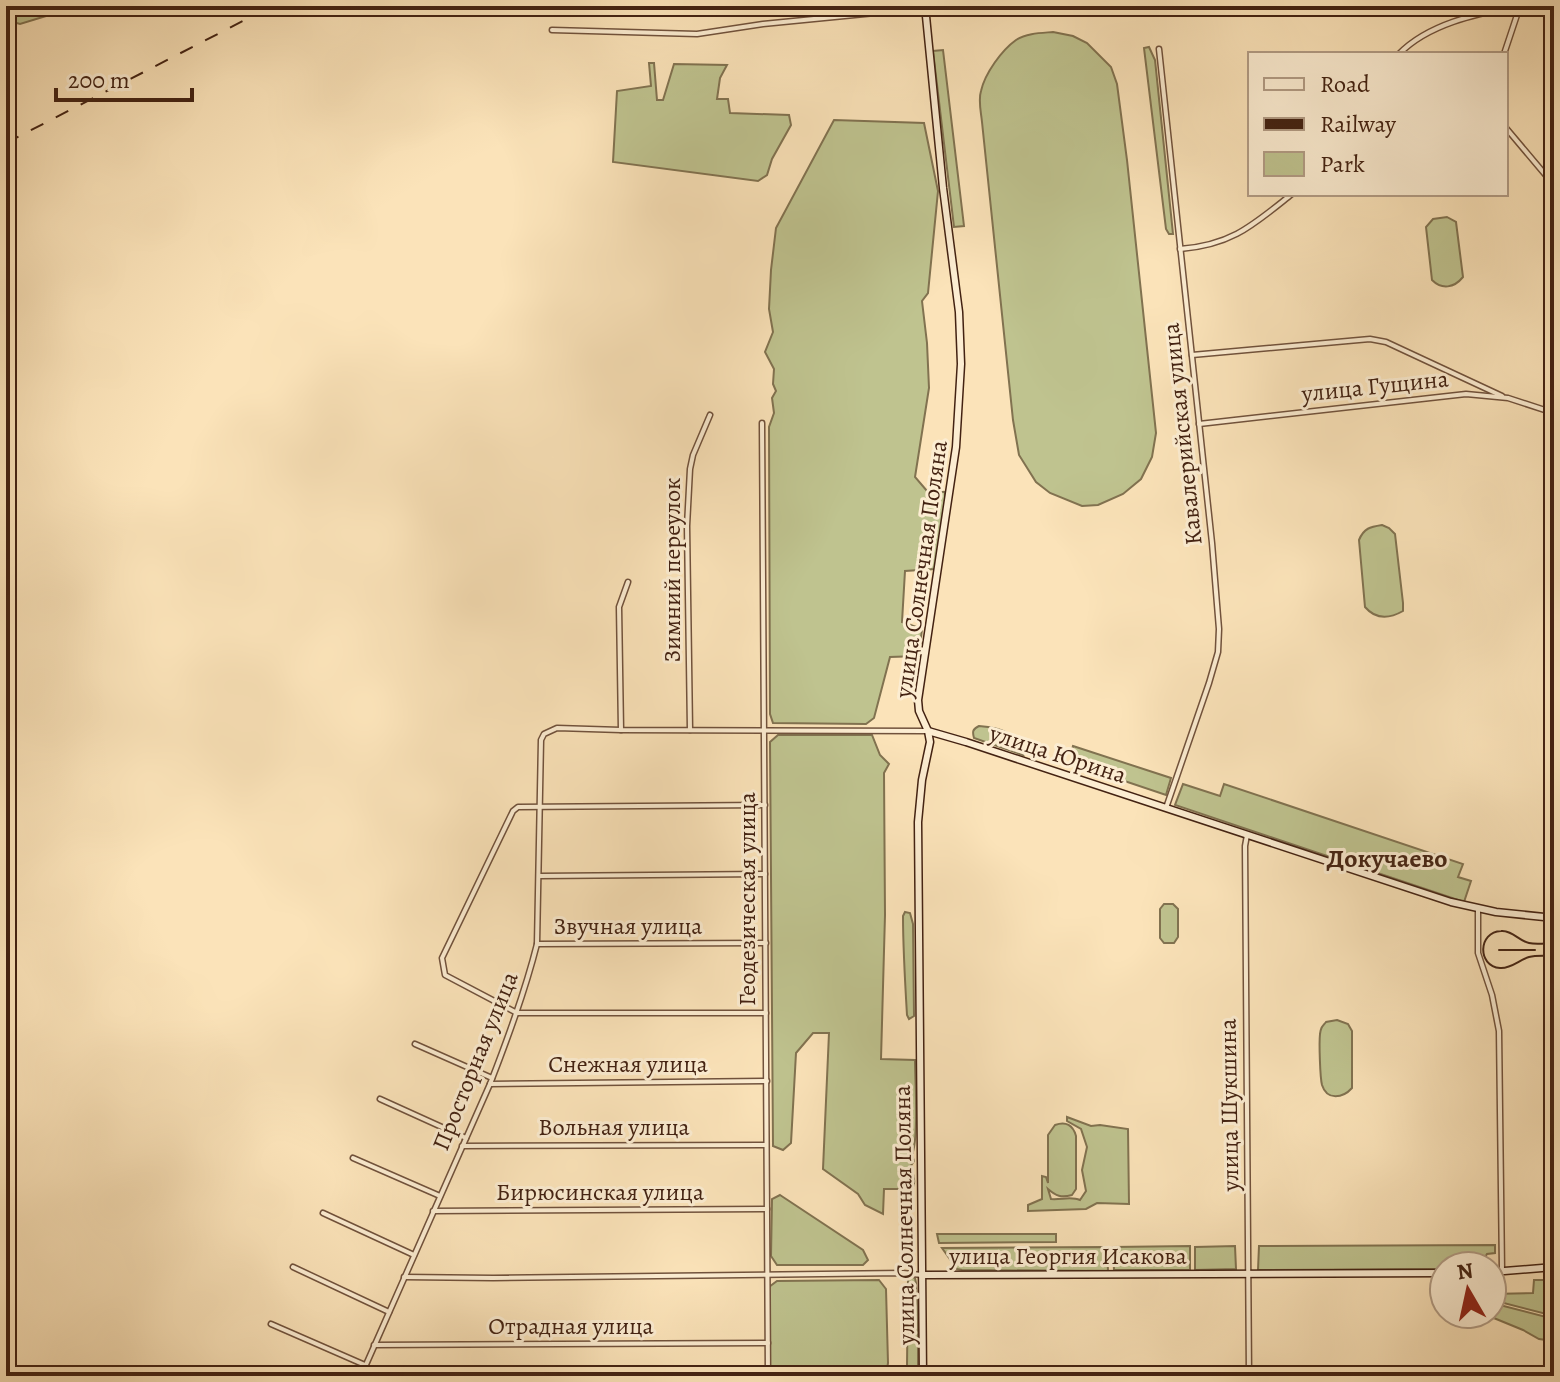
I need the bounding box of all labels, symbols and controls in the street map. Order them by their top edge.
scale bar [56,52,192,102]
legend [1248,52,1508,196]
text: 200 m [68,64,130,96]
text: Road [1320,68,1370,100]
text: Railway [1320,108,1396,140]
text: Park [1320,148,1365,180]
street label: Кавалерийская улица [1154,321,1210,547]
street label: улица Гущина [1299,362,1450,410]
street label: улица Солнечная Поляна [887,438,955,701]
street label: Зимний переулок [656,478,688,662]
street label: улица Юрина [985,717,1130,791]
street label: Геодезическая улица [731,792,763,1006]
district label: Докучаево [1327,841,1447,876]
street label: Звучная улица [554,910,702,942]
street label: Просторная улица [425,967,525,1155]
street label: улица Шукшина [1211,1018,1247,1193]
street label: Снежная улица [548,1048,708,1080]
street label: улица Солнечная Поляна [886,1085,922,1346]
street label: Вольная улица [538,1111,690,1143]
street label: Бирюсинская улица [496,1176,704,1208]
street label: улица Георгия Исакова [948,1240,1187,1272]
north arrow [1428,1250,1508,1330]
text: N [1455,1255,1475,1287]
street label: Отрадная улица [488,1310,654,1342]

